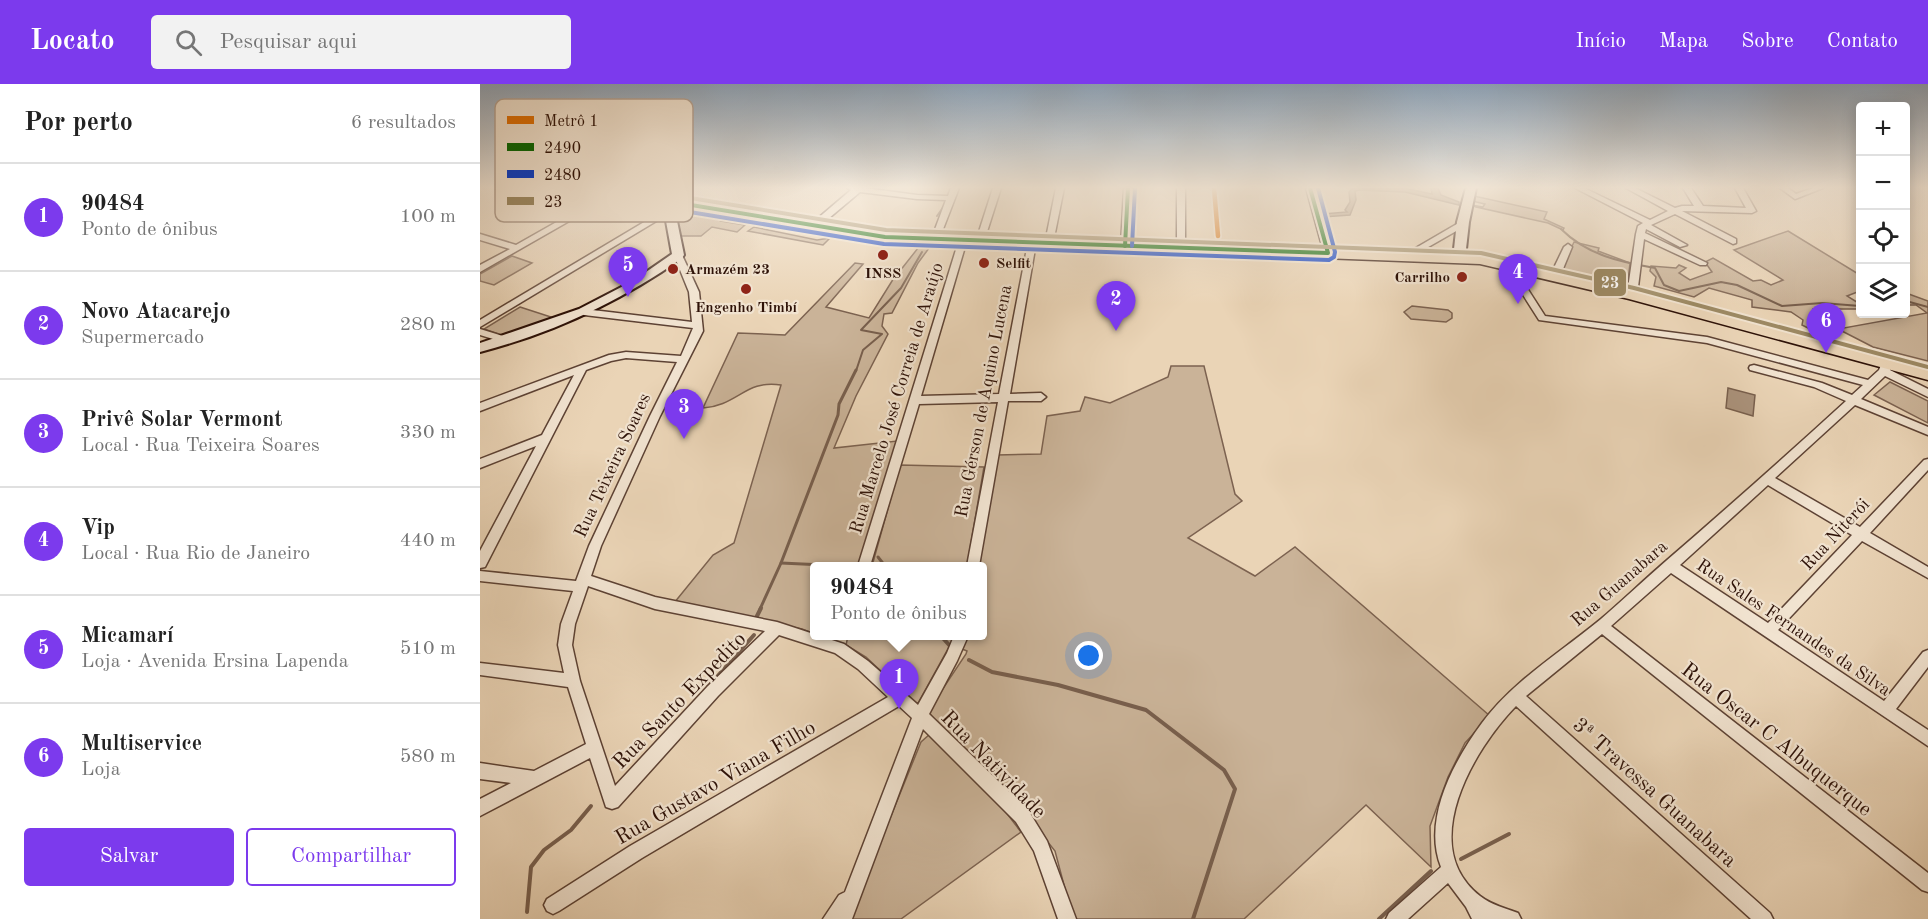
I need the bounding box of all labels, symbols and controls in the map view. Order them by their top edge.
search box [151,15,571,69]
icon: search [172,26,205,59]
text: Locato [30,28,115,56]
text: Pesquisar aqui [220,31,357,53]
text: Início [1575,31,1626,52]
text: Mapa [1659,31,1708,52]
text: Sobre [1741,31,1794,52]
text: Contato [1827,31,1898,52]
legend [495,99,693,222]
map controls [1856,102,1910,318]
button: + [1856,102,1910,156]
text: Por perto [24,110,133,136]
text: 6 resultados [351,113,456,133]
text: Metrô 1 [544,114,599,130]
text: 2490 [544,141,581,157]
button: − [1856,156,1910,210]
text: 2480 [544,168,581,184]
text: 90484 [81,193,145,215]
text: 23 [544,195,563,211]
text: 1 [38,207,49,227]
text: 100 m [400,207,456,227]
button: locate [1856,210,1910,264]
text: Ponto de ônibus [81,220,218,240]
pin: 5 [608,248,648,297]
marker: INSS [876,248,890,262]
pin: 4 [1498,254,1538,304]
marker: Selfit [977,256,991,270]
place label: Selfit [996,257,1031,272]
street label: Rua Marcelo José Correia de Araújo [847,261,947,536]
marker: Armazém 23 [666,262,680,276]
place label: Armazém 23 [685,263,770,278]
button: layers [1856,264,1910,318]
place label: INSS [865,267,901,282]
line badge: 23 [1593,268,1627,297]
marker: Carrilho [1455,270,1469,284]
place label: Carrilho [1394,271,1450,286]
text: 23 [1601,276,1619,292]
marker: Engenho Timbí [739,282,753,296]
pin: 2 [1096,282,1136,331]
street label: Rua Gérson de Aquino Lucena [953,283,1015,519]
text: Novo Atacarejo [81,301,230,323]
place label: Engenho Timbí [695,301,798,316]
pin: 6 [1806,304,1846,353]
text: 2 [38,315,49,335]
text: 280 m [400,315,456,335]
text: Supermercado [81,328,204,348]
street label: Rua Teixeira Soares [572,390,654,540]
pin: 3 [664,390,704,439]
text: Privê Solar Vermont [81,409,282,431]
text: 3 [38,423,49,443]
text: 330 m [400,423,456,443]
text: Local · Rua Teixeira Soares [81,436,320,456]
street label: Rua Niterói [1798,495,1873,574]
text: Vip [81,517,115,539]
text: 4 [38,531,49,551]
text: 440 m [400,531,456,551]
street label: Rua Guanabara [1568,537,1671,630]
text: Local · Rua Rio de Janeiro [81,544,310,564]
street label: Rua Sales Fernandes da Silva [1693,556,1894,700]
popup [810,562,987,640]
text: 90484 [830,577,894,599]
text: Ponto de ônibus [830,604,967,624]
text: Micamarí [81,625,173,647]
street label: Rua Santo Expedito [610,629,751,774]
text: 5 [38,639,49,659]
text: 510 m [400,639,456,659]
your location [1074,641,1103,670]
text: Loja · Avenida Ersina Lapenda [81,652,349,672]
street label: Rua Oscar C Albuquerque [1677,659,1875,821]
pin: 1 [880,660,918,709]
street label: Rua Natividade [936,707,1049,823]
street label: 3ª Travessa Guanabara [1568,714,1740,872]
street label: Rua Gustavo Viana Filho [612,717,820,849]
text: Multiservice [81,733,202,755]
text: 6 [38,747,49,767]
text: 580 m [400,747,456,767]
text: Loja [81,760,121,780]
button: Salvar [24,828,234,886]
button: Compartilhar [246,828,456,886]

